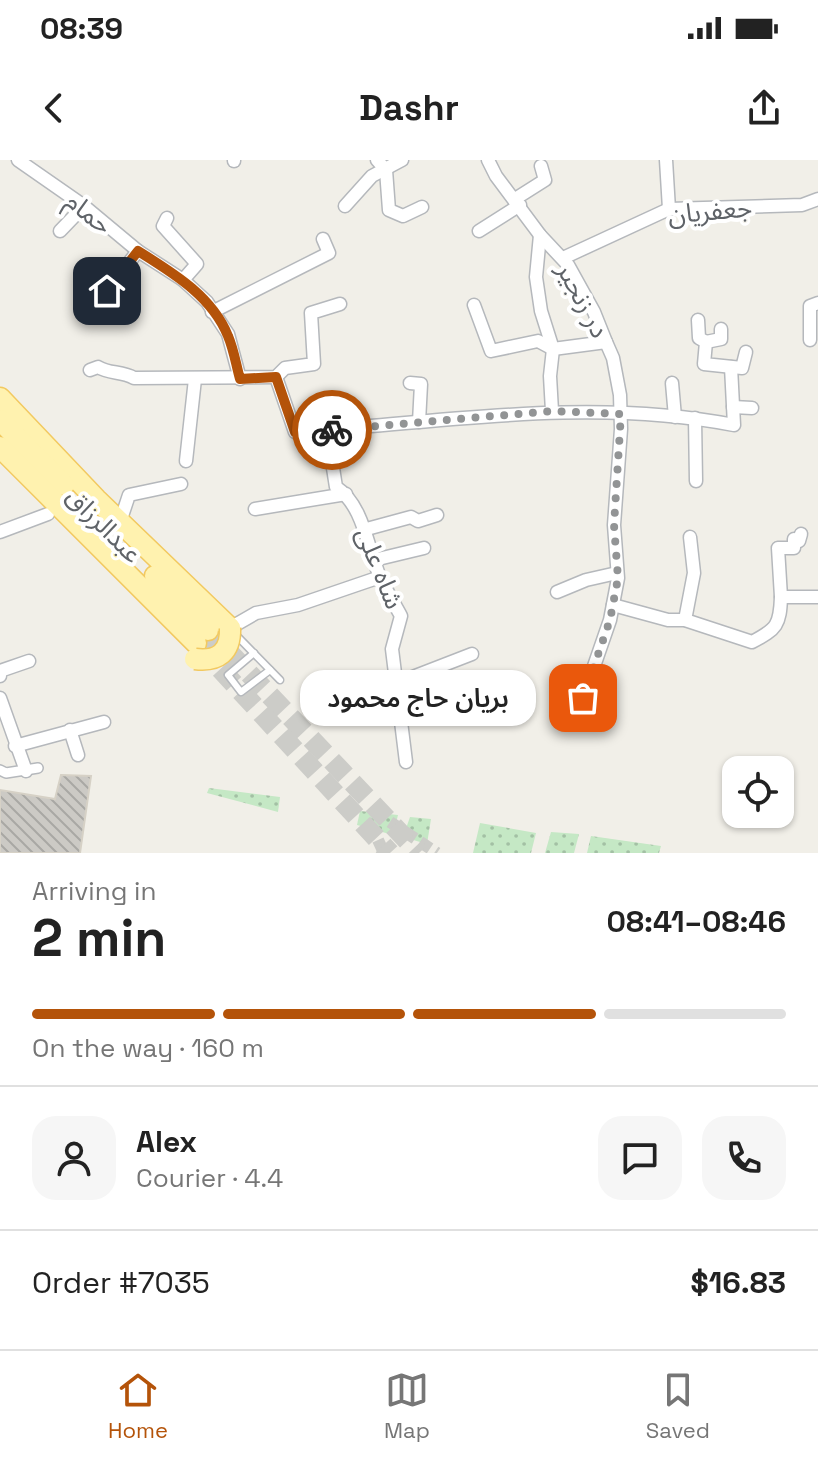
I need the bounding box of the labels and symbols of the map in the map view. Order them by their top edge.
street label: حمام [57,184,119,244]
street label: جعفریان [666,190,754,232]
street label: در زنجیر [549,255,617,344]
pin [73,257,141,325]
courier [292,390,372,470]
street label: عبدالرزاق [59,480,149,570]
street label: شاه علی [348,522,412,614]
pin [549,664,617,732]
callout: بریان حاج محمود [299,670,535,726]

